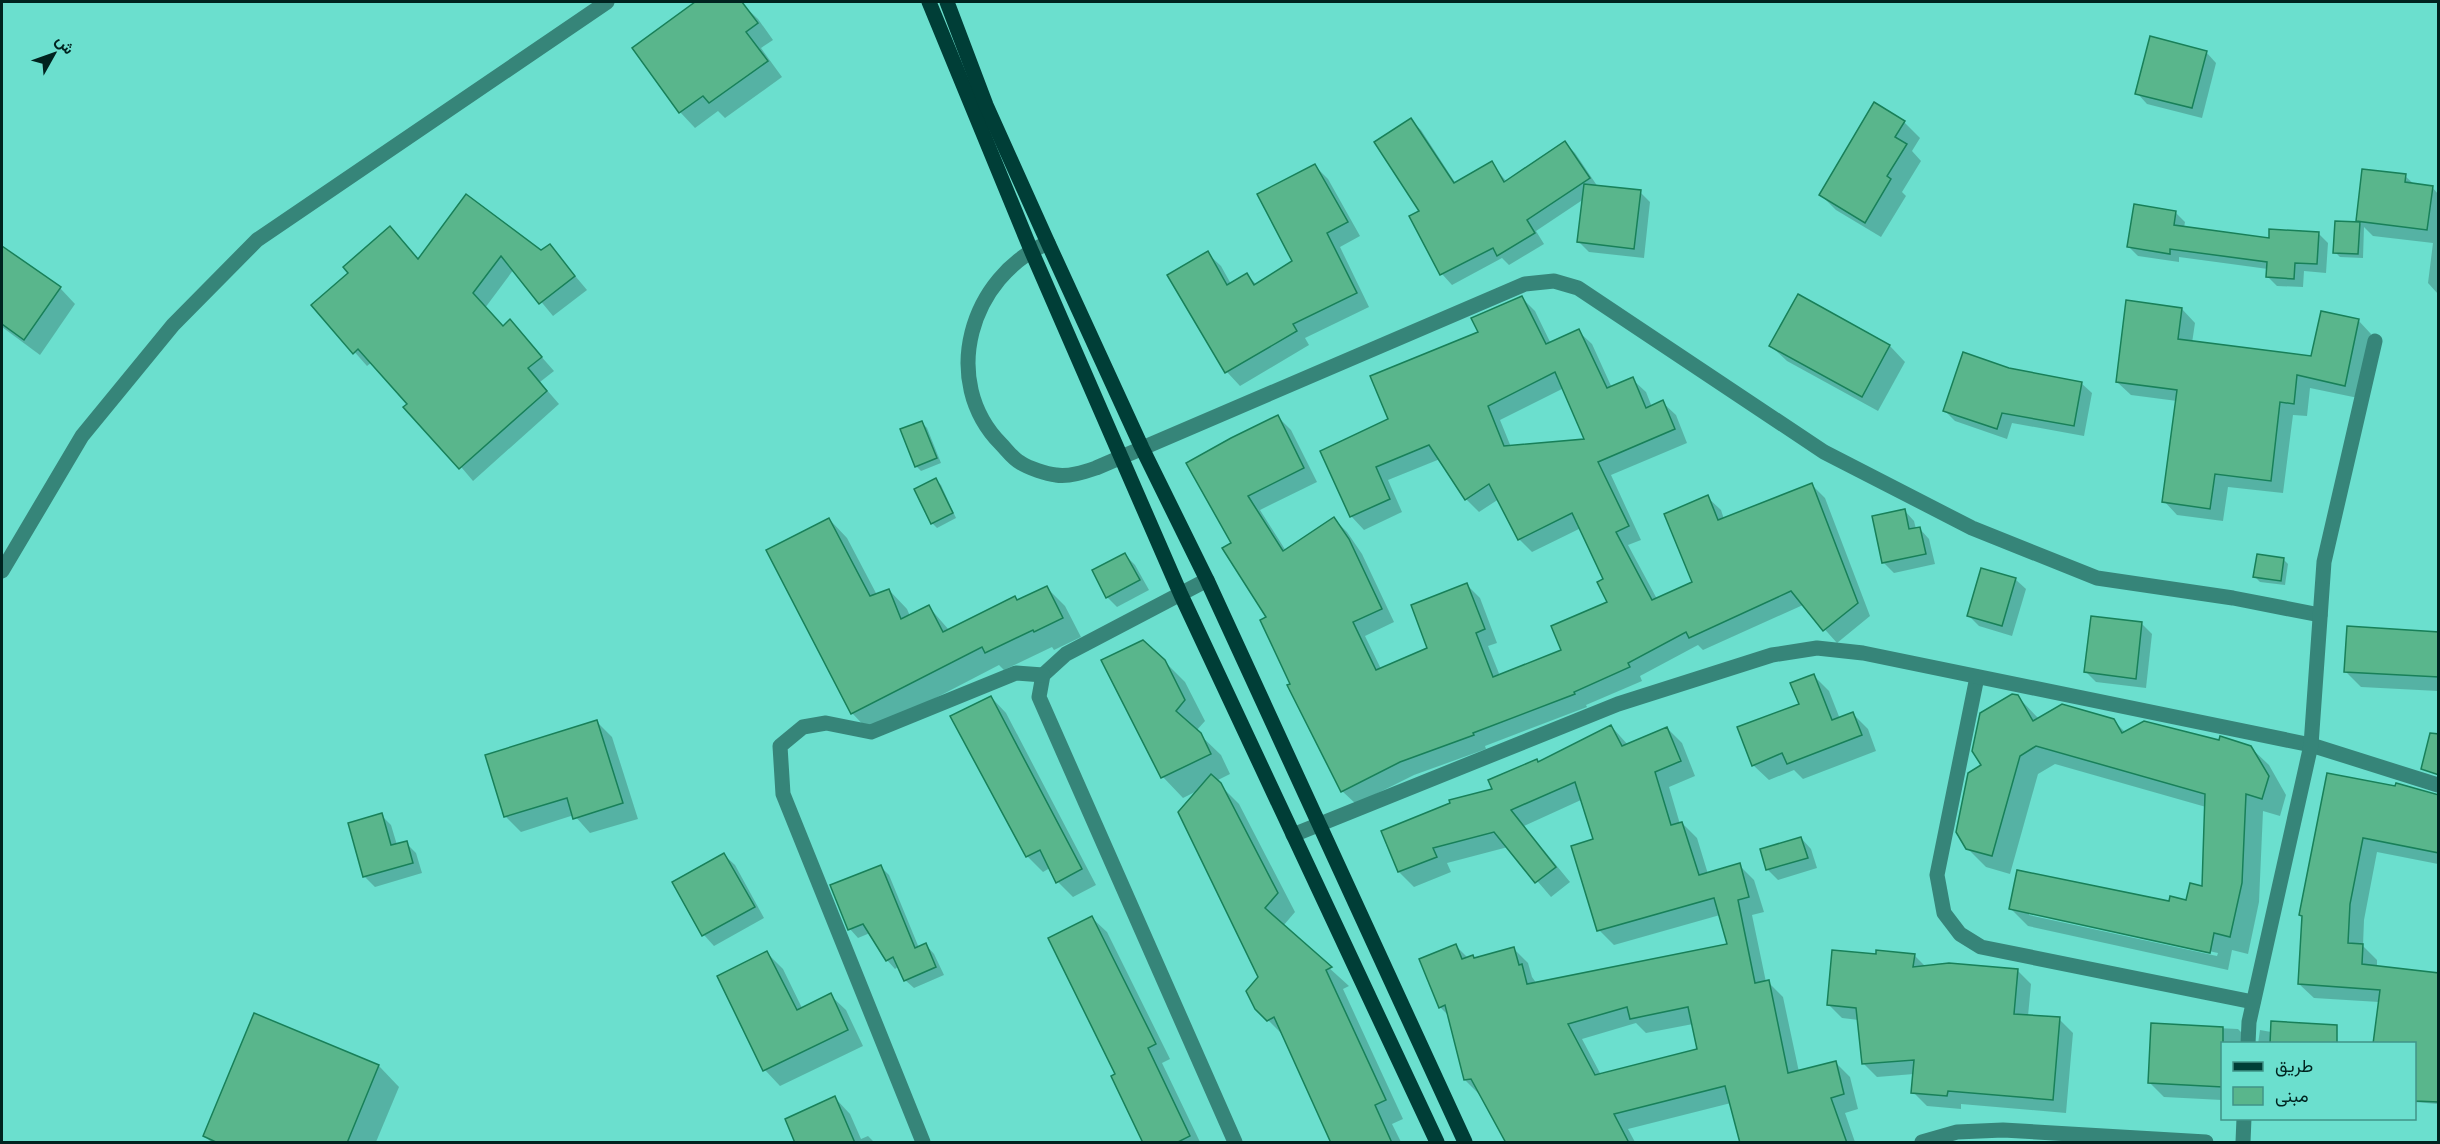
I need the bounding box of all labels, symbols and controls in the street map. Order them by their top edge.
north arrow [24,24,84,84]
text: ش [51,31,79,59]
legend [2221,1042,2416,1120]
text: طريق [2275,1054,2313,1077]
text: مبنى [2275,1084,2309,1107]

